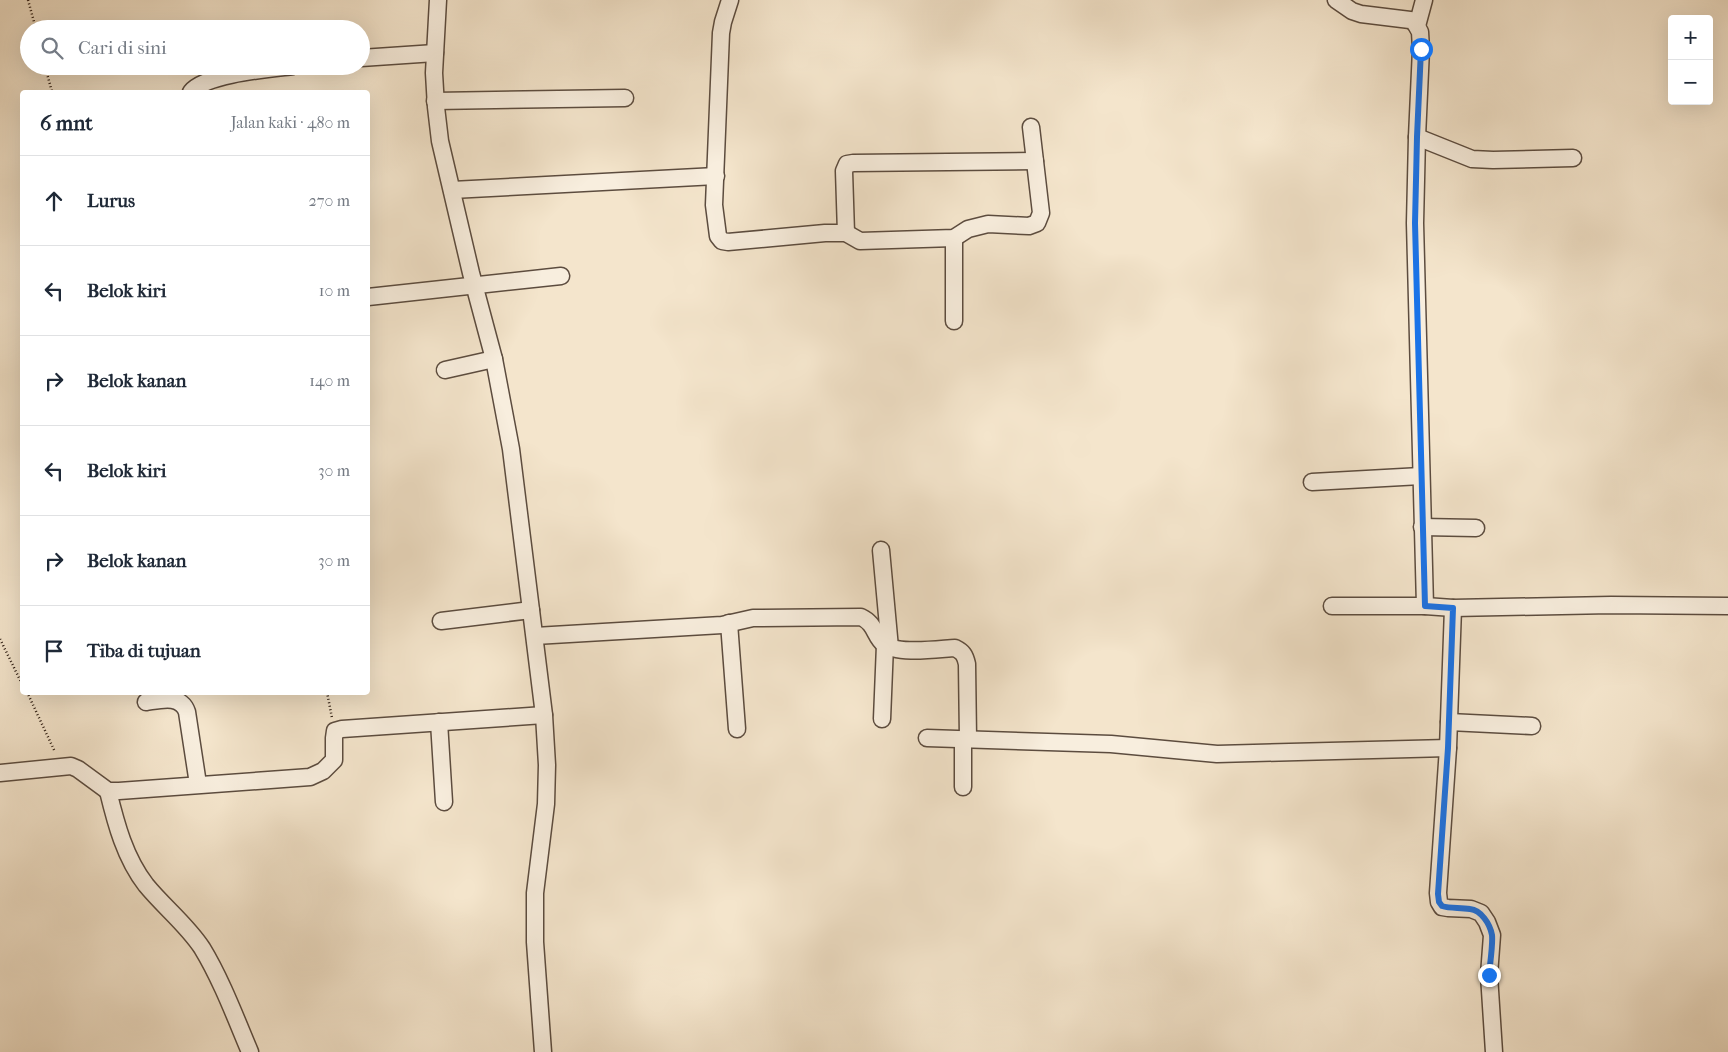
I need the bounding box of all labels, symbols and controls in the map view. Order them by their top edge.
map controls [1668,15,1713,105]
button: + [1668,15,1713,60]
search box [20,20,370,75]
icon: search [38,34,66,62]
text: Cari di sini [78,37,167,59]
route start [1410,38,1433,61]
button: − [1668,60,1713,105]
text: 6 mnt [40,111,93,135]
text: Jalan kaki · 480 m [231,113,350,132]
icon: ahead [40,187,68,215]
text: Lurus [87,190,135,212]
text: 270 m [309,191,350,210]
icon: left [40,277,68,305]
text: Belok kiri [87,280,166,302]
text: 10 m [319,281,350,300]
icon: right [40,367,68,395]
text: Belok kanan [87,370,187,392]
text: 140 m [309,371,350,390]
icon: left [40,457,68,485]
text: Belok kiri [87,460,166,482]
text: 30 m [318,461,350,480]
icon: right [40,547,68,575]
text: Belok kanan [87,550,187,572]
text: 30 m [318,551,350,570]
icon: arrive [40,637,68,665]
text: Tiba di tujuan [87,640,201,662]
route end [1478,964,1501,987]

